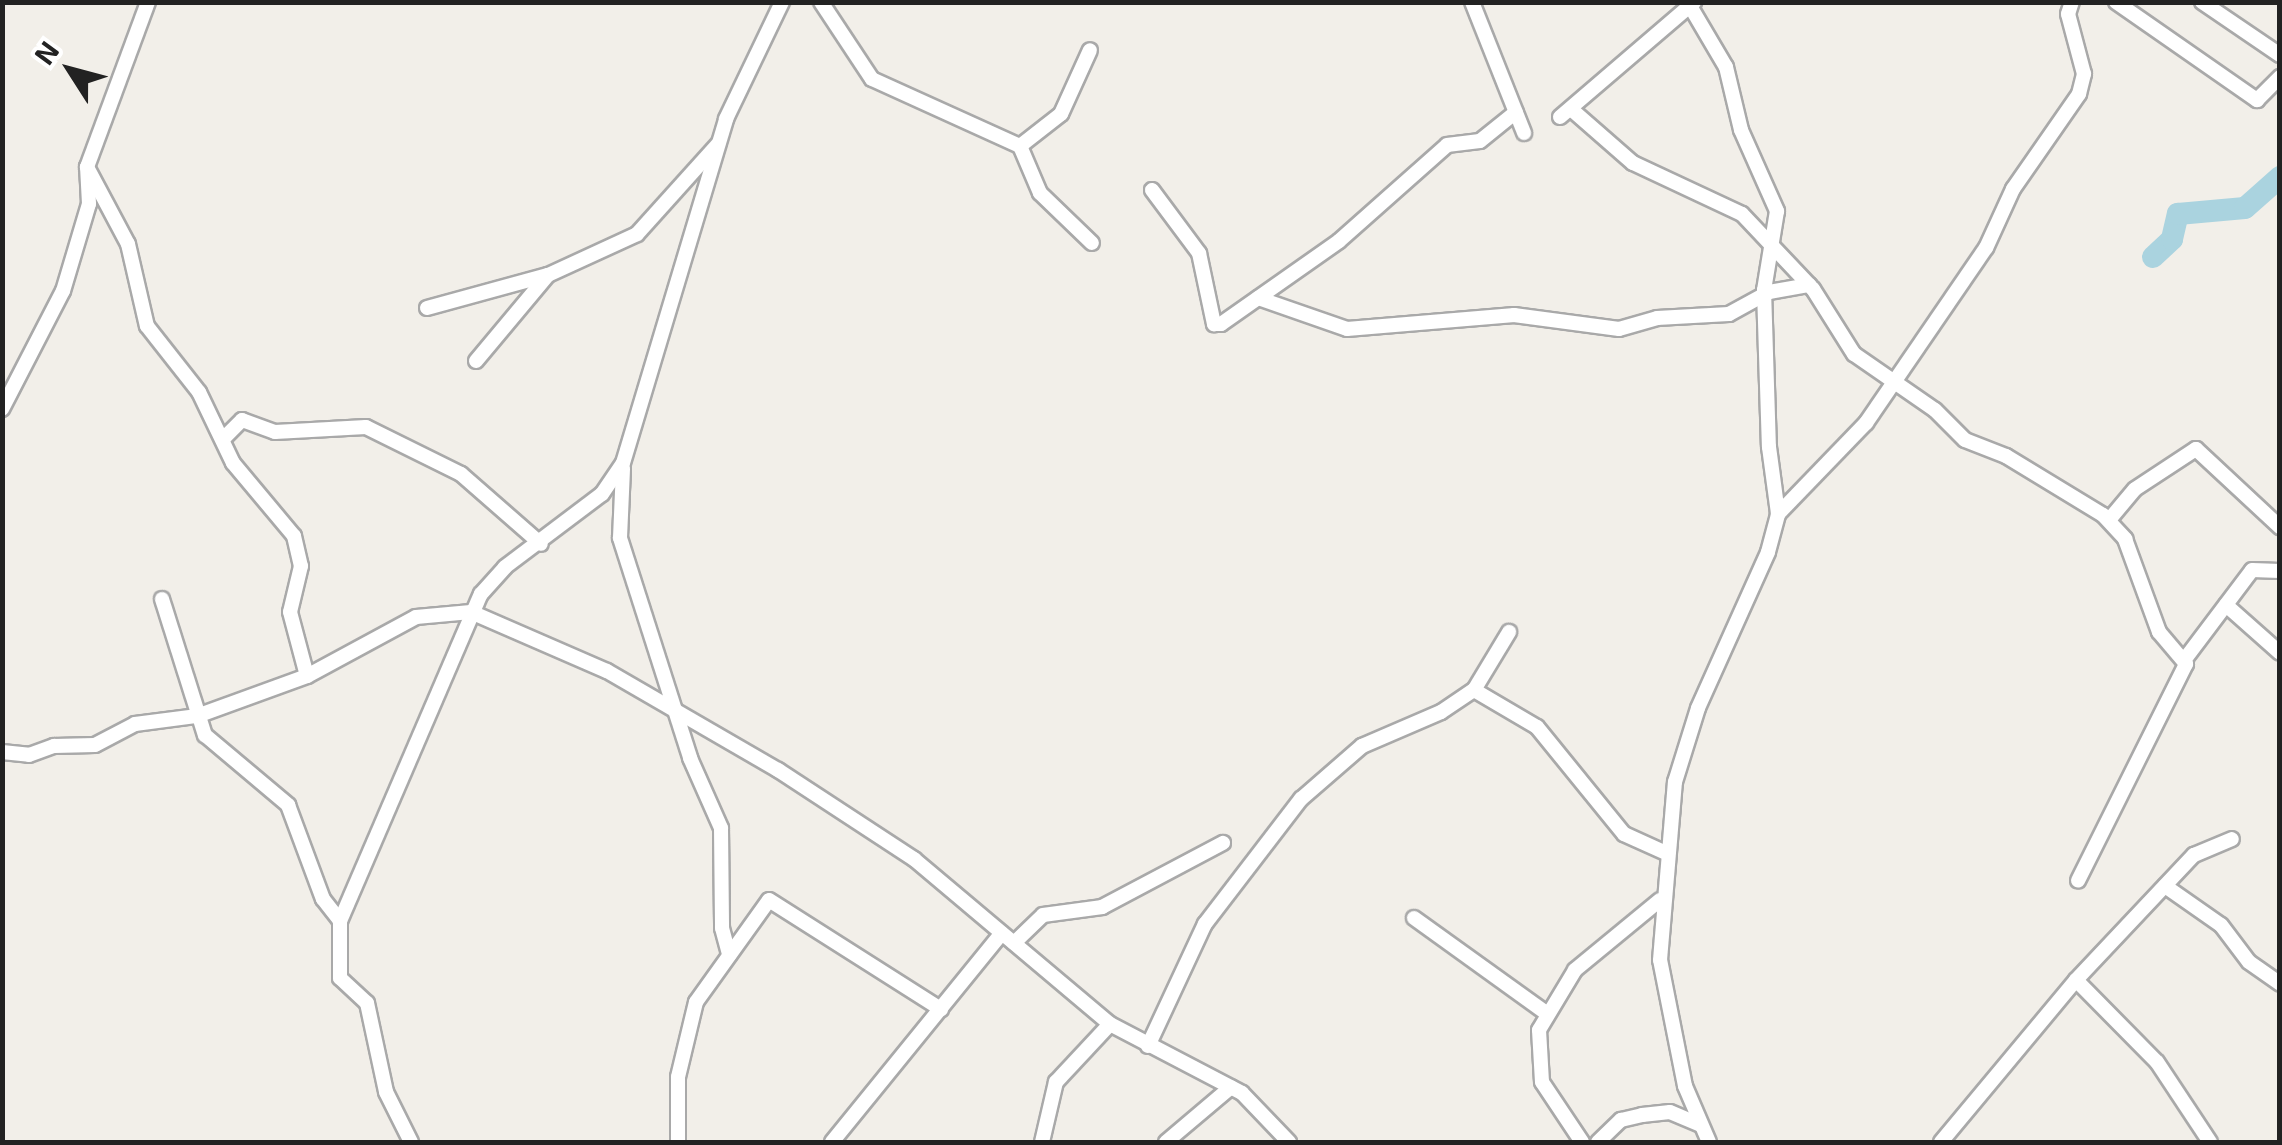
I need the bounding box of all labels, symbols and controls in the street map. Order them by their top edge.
north arrow [20,20,120,120]
text: N [26,34,65,71]

